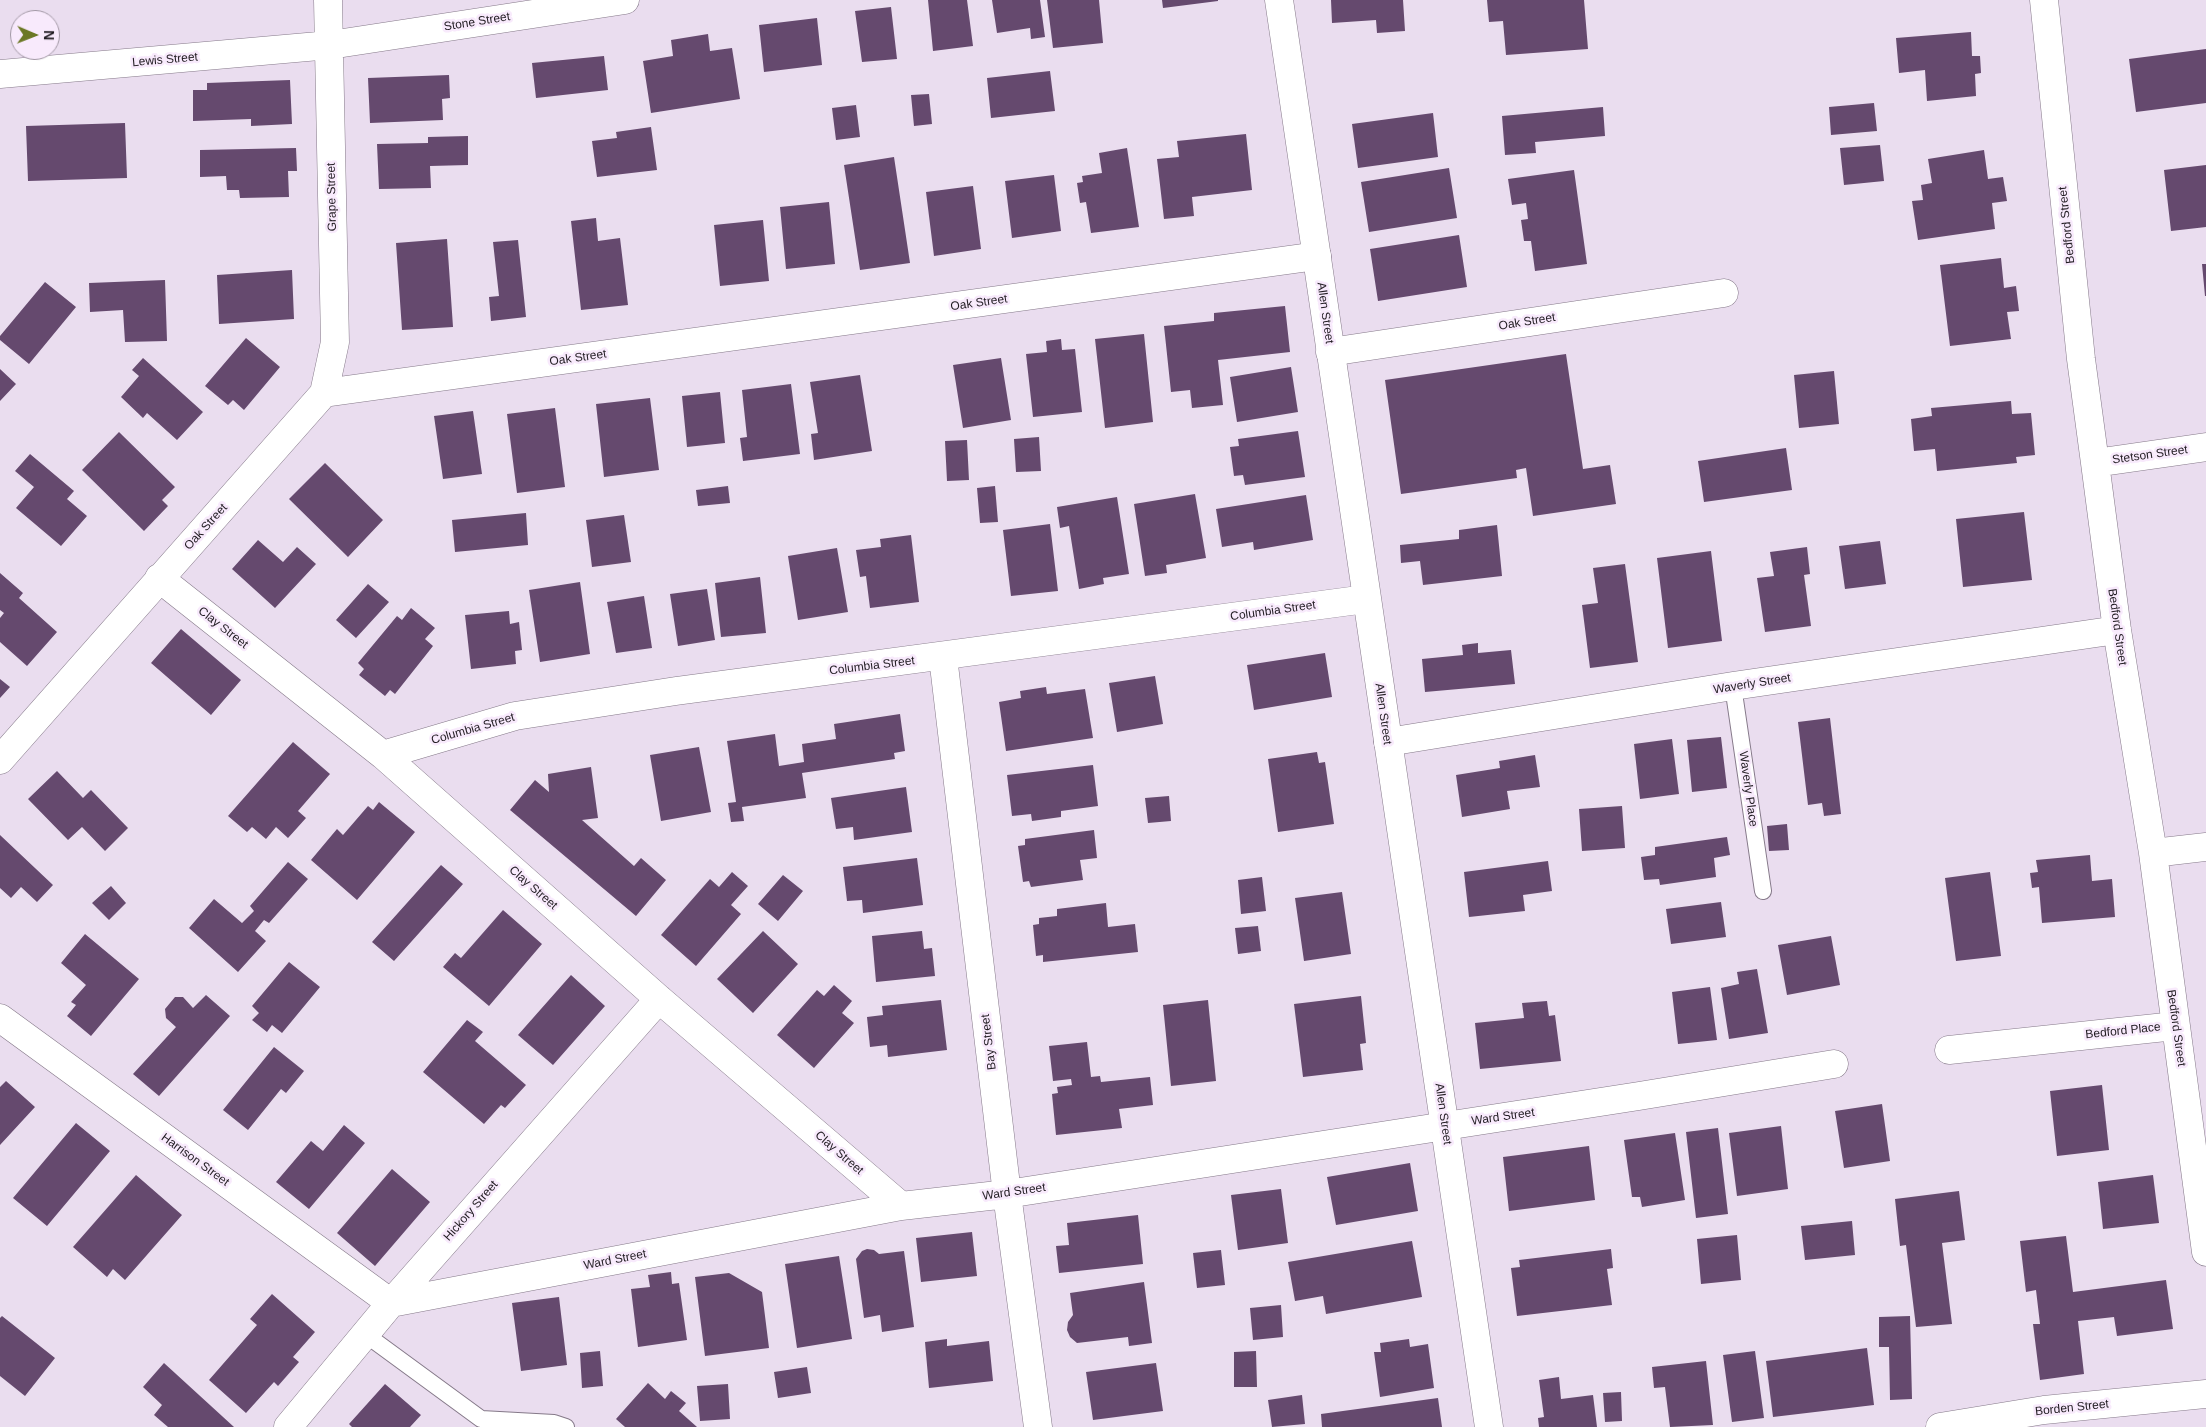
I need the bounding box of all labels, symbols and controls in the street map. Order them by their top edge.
north arrow [10,10,60,60]
street label: Stone Street [443,10,511,34]
text: N [41,30,57,40]
street label: Lewis Street [131,50,199,70]
street label: Grape Street [324,163,340,231]
street label: Bedford Street [2056,186,2078,264]
street label: Allen Street [1314,281,1336,345]
street label: Oak Street [950,292,1008,314]
street label: Oak Street [1498,310,1556,334]
street label: Oak Street [549,347,607,369]
street label: Stetson Street [2111,443,2189,467]
street label: Oak Street [181,501,231,553]
street label: Bedford Street [2104,588,2130,666]
street label: Columbia Street [1229,598,1317,624]
street label: Clay Street [195,604,251,652]
street label: Columbia Street [828,654,916,678]
street label: Waverly Street [1712,671,1792,697]
street label: Allen Street [1372,682,1394,746]
street label: Columbia Street [430,710,516,748]
street label: Waverly Place [1736,750,1760,828]
street label: Clay Street [506,863,560,913]
street label: Bedford Street [2163,989,2189,1067]
street label: Bay Street [978,1013,1000,1071]
street label: Bedford Place [2085,1020,2161,1042]
street label: Allen Street [1432,1082,1454,1146]
street label: Ward Street [1471,1105,1535,1129]
street label: Clay Street [812,1128,866,1178]
street label: Harrison Street [158,1130,232,1190]
street label: Hickory Street [441,1178,501,1244]
street label: Ward Street [982,1180,1046,1204]
street label: Ward Street [582,1247,648,1273]
street label: Borden Street [2034,1397,2110,1419]

